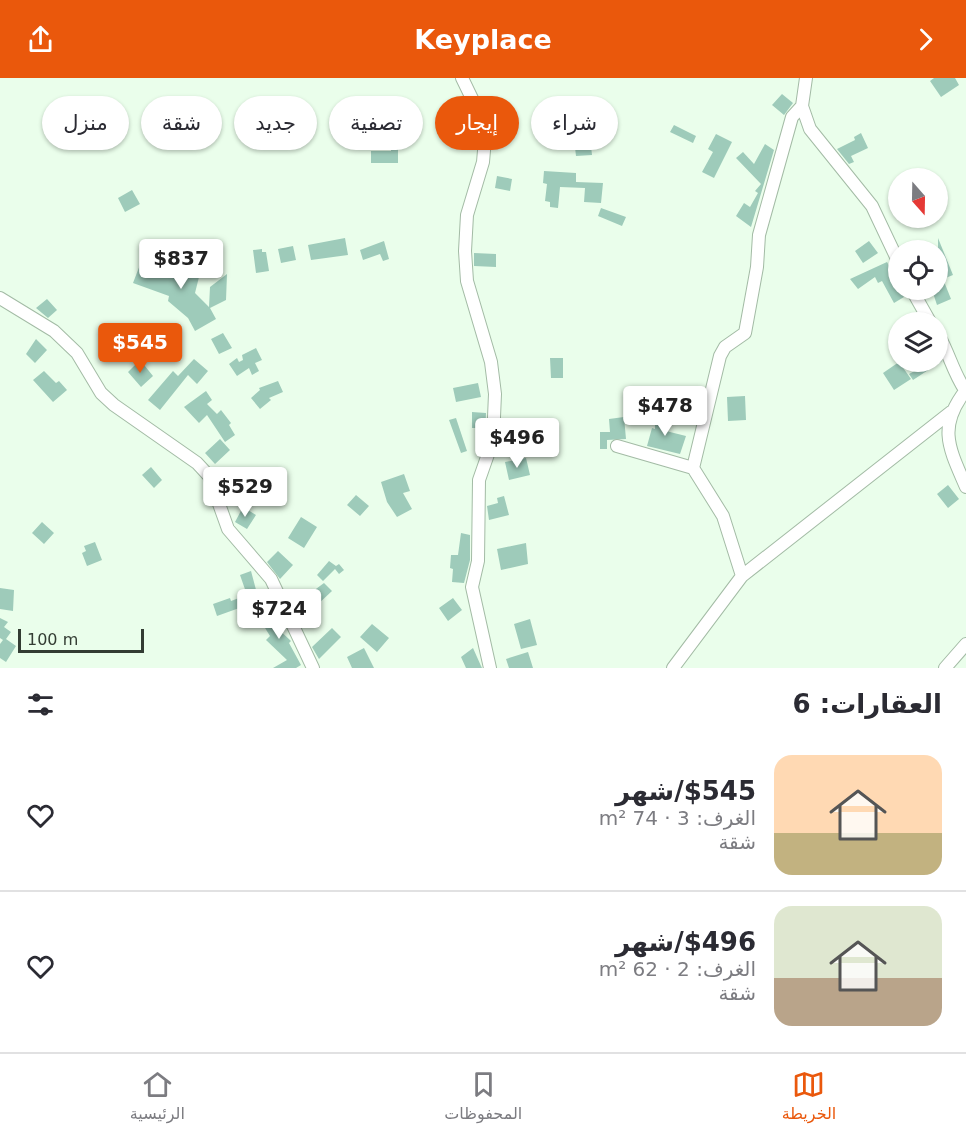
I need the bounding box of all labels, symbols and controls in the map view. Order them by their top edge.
icon: share [24,23,57,56]
icon: forward [909,23,942,56]
text: Keyplace [414,24,552,55]
chip: منزل [42,96,129,150]
chip: شقة [141,96,222,150]
chip: جديد [234,96,317,150]
chip: تصفية [329,96,423,150]
chip: إيجار [435,96,519,150]
chip: شراء [531,96,618,150]
north arrow [888,168,948,228]
map controls [888,168,948,372]
pin: $837 [145,239,217,290]
button: locate [888,240,948,300]
text: $837 [153,246,209,270]
button: layers [888,312,948,372]
pin: $545 [104,323,176,374]
text: $545 [112,330,168,354]
pin: $478 [629,386,701,437]
text: $478 [637,393,693,417]
pin: $496 [481,418,553,469]
text: $496 [489,425,545,449]
pin: $529 [209,467,281,518]
text: $529 [217,474,273,498]
pin: $724 [243,589,315,640]
text: $724 [251,596,307,620]
scale bar [18,626,144,654]
text: 100 m [27,630,78,649]
icon: filters [24,688,57,721]
text: العقارات: 6 [793,689,942,719]
text: $545/شهر [615,776,756,806]
icon: home [822,779,894,851]
icon: heart [24,799,57,832]
text: الغرف: 3 · 74 m² [599,806,756,830]
text: شقة [718,830,756,854]
text: $496/شهر [615,927,756,957]
icon: home [822,930,894,1002]
icon: heart [24,950,57,983]
text: الغرف: 2 · 62 m² [599,957,756,981]
text: شقة [718,981,756,1005]
tab: الرئيسية [130,1068,185,1123]
tab: المحفوظات [444,1068,522,1123]
tab: الخريطة [782,1068,836,1123]

